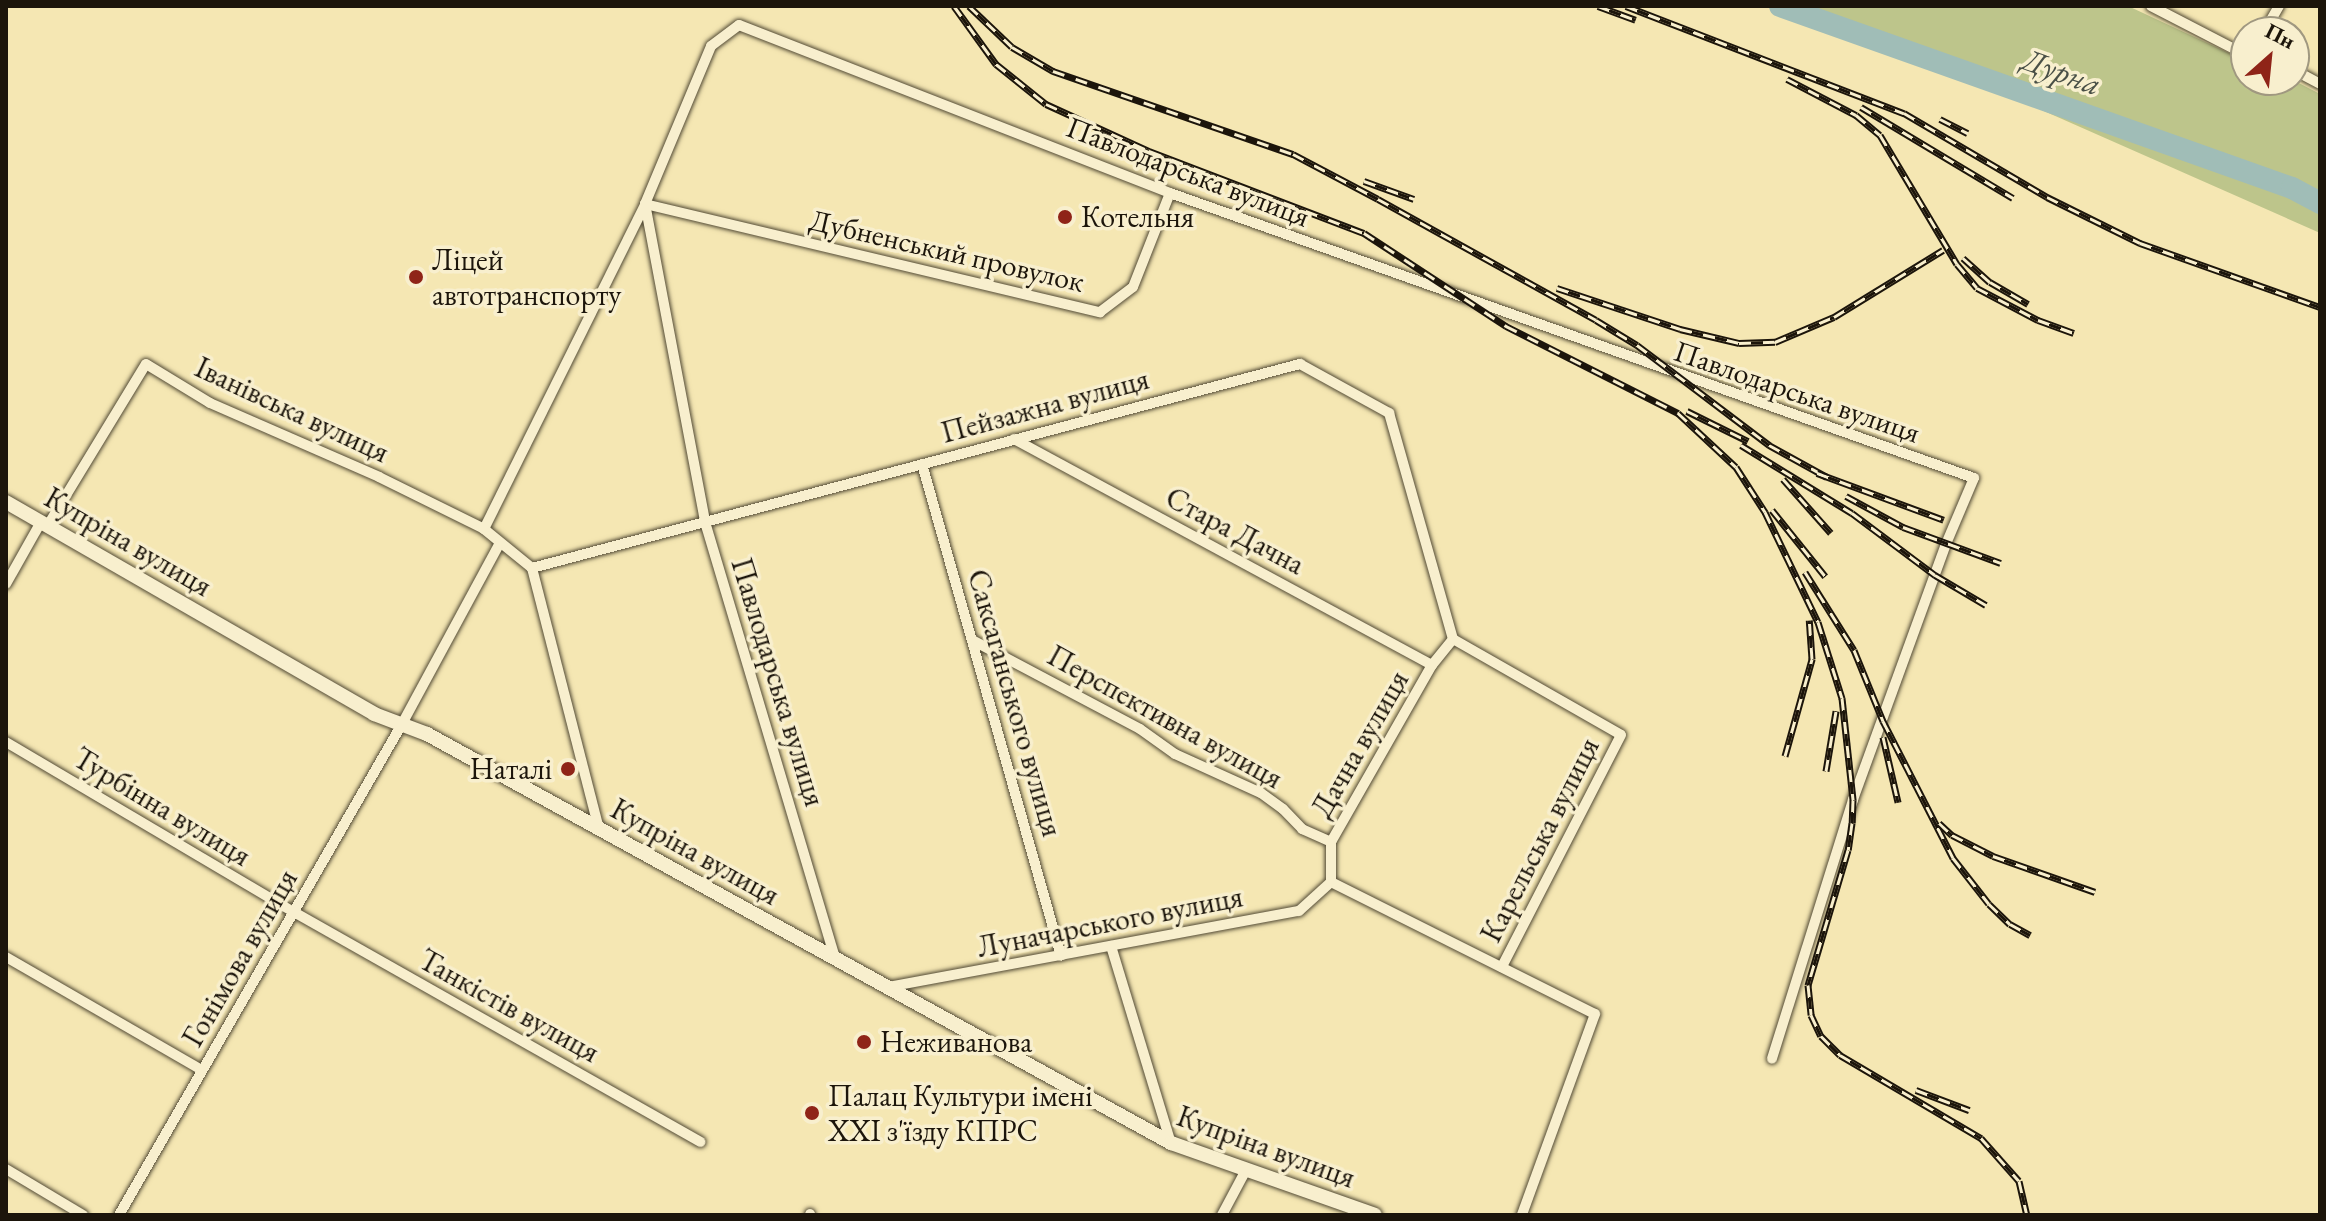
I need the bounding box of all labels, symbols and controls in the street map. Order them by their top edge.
north arrow [2230,16,2310,96]
text: Пн [2260,16,2300,56]
water label: Дурна [2018,40,2106,104]
street label: Павлодарська вулиця [1061,109,1315,235]
place label: Котельня [1081,199,1194,235]
street label: Дубненський провулок [806,202,1088,300]
marker: Котельня [1056,208,1074,226]
place label: Ліцей автотранспорту [432,242,621,312]
marker: Ліцей автотранспорту [407,268,425,286]
street label: Павлодарська вулиця [1669,333,1925,451]
street label: Іванівська вулиця [189,349,395,471]
street label: Пейзажна вулиця [937,361,1153,451]
street label: Стара Дачна [1159,479,1311,583]
street label: Купріна вулиця [38,480,218,604]
street label: Павлодарська вулиця [723,553,833,811]
street label: Саксаганського вулиця [960,565,1070,841]
street label: Перспективна вулиця [1041,637,1289,797]
street label: Дачна вулиця [1304,664,1416,824]
street label: Карельська вулиця [1473,732,1607,948]
street label: Турбінна вулиця [67,740,257,874]
place label: Наталі [470,751,552,787]
marker: Наталі [559,760,577,778]
street label: Купріна вулиця [604,791,786,913]
street label: Гонімова вулиця [175,863,305,1053]
street label: Луначарського вулиця [974,879,1246,965]
street label: Танкістів вулиця [413,942,605,1070]
place label: Неживанова [880,1024,1032,1060]
marker: Неживанова [855,1033,873,1051]
place label: Палац Культури імені XXI з'їзду КПРС [828,1078,1092,1148]
street label: Купріна вулиця [1172,1098,1360,1196]
marker: Палац Культури імені XXI з'їзду КПРС [803,1104,821,1122]

